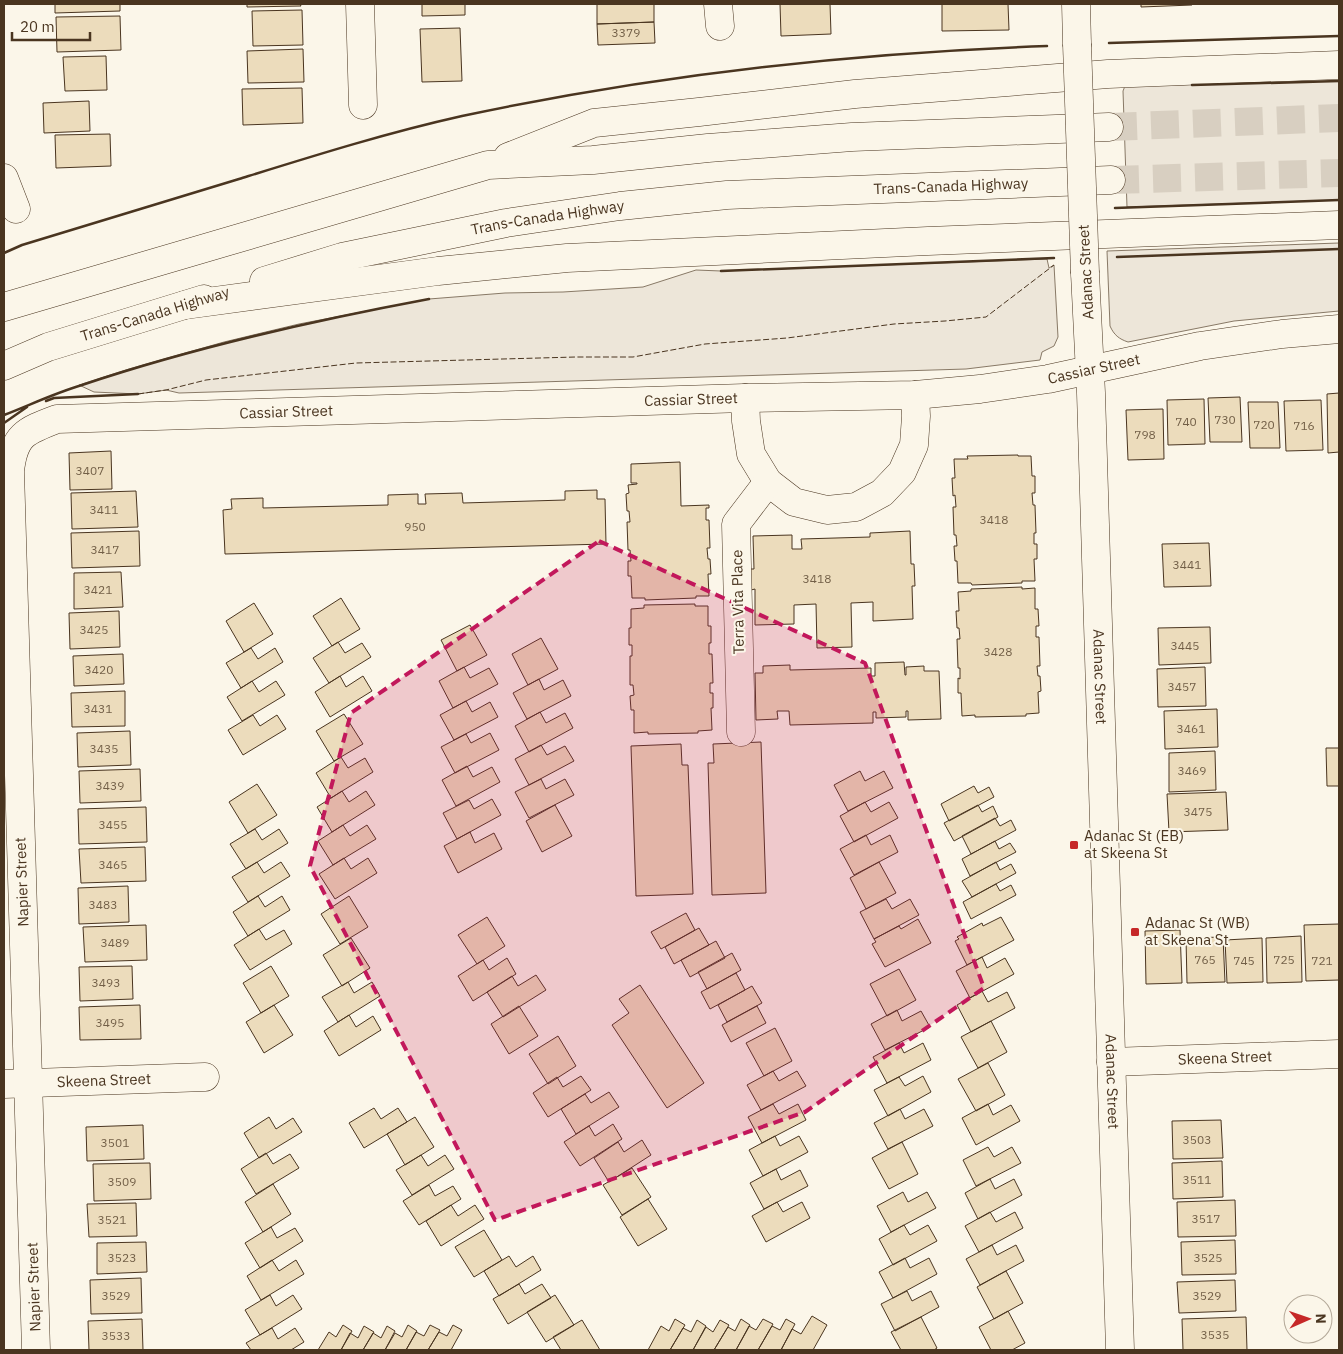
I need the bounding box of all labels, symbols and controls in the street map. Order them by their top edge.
scale bar [12,10,90,42]
text: 20 m [20,17,55,36]
house number: 3379 [612,25,640,40]
street label: Trans-Canada Highway [873,173,1029,198]
street label: Trans-Canada Highway [469,196,626,239]
street label: Adanac Street [1074,224,1097,320]
street label: Trans-Canada Highway [78,282,232,345]
street label: Cassiar Street [1046,349,1142,388]
street label: Cassiar Street [644,388,738,410]
street label: Cassiar Street [239,401,333,422]
house number: 730 [1214,412,1236,427]
house number: 740 [1175,414,1197,429]
house number: 720 [1253,417,1275,432]
house number: 716 [1293,418,1315,433]
house number: 798 [1134,427,1156,442]
house number: 3407 [76,463,104,478]
house number: 3411 [90,502,118,517]
house number: 3418 [980,512,1008,527]
house number: 950 [404,519,426,534]
house number: 3417 [91,542,119,557]
street label: Terra Vita Place [727,549,748,655]
house number: 3441 [1173,557,1201,572]
house number: 3418 [803,571,831,586]
house number: 3421 [84,582,112,597]
house number: 3425 [80,622,108,637]
street label: Adanac Street [1089,629,1111,725]
house number: 3445 [1171,638,1199,653]
house number: 3428 [984,644,1012,659]
house number: 3420 [85,662,113,677]
house number: 3457 [1168,679,1196,694]
house number: 3431 [84,701,112,716]
house number: 3461 [1177,721,1205,736]
house number: 3435 [90,741,118,756]
house number: 3469 [1178,763,1206,778]
house number: 3439 [96,778,124,793]
house number: 3475 [1184,804,1212,819]
house number: 3455 [99,817,127,832]
place label: Adanac St (EB) at Skeena St [1084,826,1184,862]
street label: Napier Street [10,837,33,927]
marker: Adanac St (EB) at Skeena St [1068,839,1080,851]
house number: 3465 [99,857,127,872]
house number: 3483 [89,897,117,912]
place label: Adanac St (WB) at Skeena St [1145,913,1250,949]
marker: Adanac St (WB) at Skeena St [1129,926,1141,938]
house number: 3489 [101,935,129,950]
house number: 765 [1194,952,1216,967]
house number: 725 [1273,952,1295,967]
house number: 745 [1233,953,1255,968]
house number: 721 [1311,953,1333,968]
house number: 3493 [92,975,120,990]
house number: 3495 [96,1015,124,1030]
street label: Adanac Street [1101,1034,1123,1129]
street label: Skeena Street [1178,1046,1272,1069]
street label: Skeena Street [57,1069,151,1091]
house number: 3503 [1183,1132,1211,1147]
house number: 3501 [101,1135,129,1150]
house number: 3511 [1183,1172,1211,1187]
house number: 3509 [108,1174,136,1189]
house number: 3517 [1192,1211,1220,1226]
house number: 3521 [98,1212,126,1227]
street label: Napier Street [22,1242,45,1332]
house number: 3523 [108,1250,136,1265]
house number: 3525 [1194,1250,1222,1265]
house number: 3529 [102,1288,130,1303]
house number: 3529 [1193,1288,1221,1303]
north arrow [1283,1294,1333,1344]
text: N [1312,1313,1330,1324]
house number: 3535 [1201,1327,1229,1342]
house number: 3533 [102,1328,130,1343]

